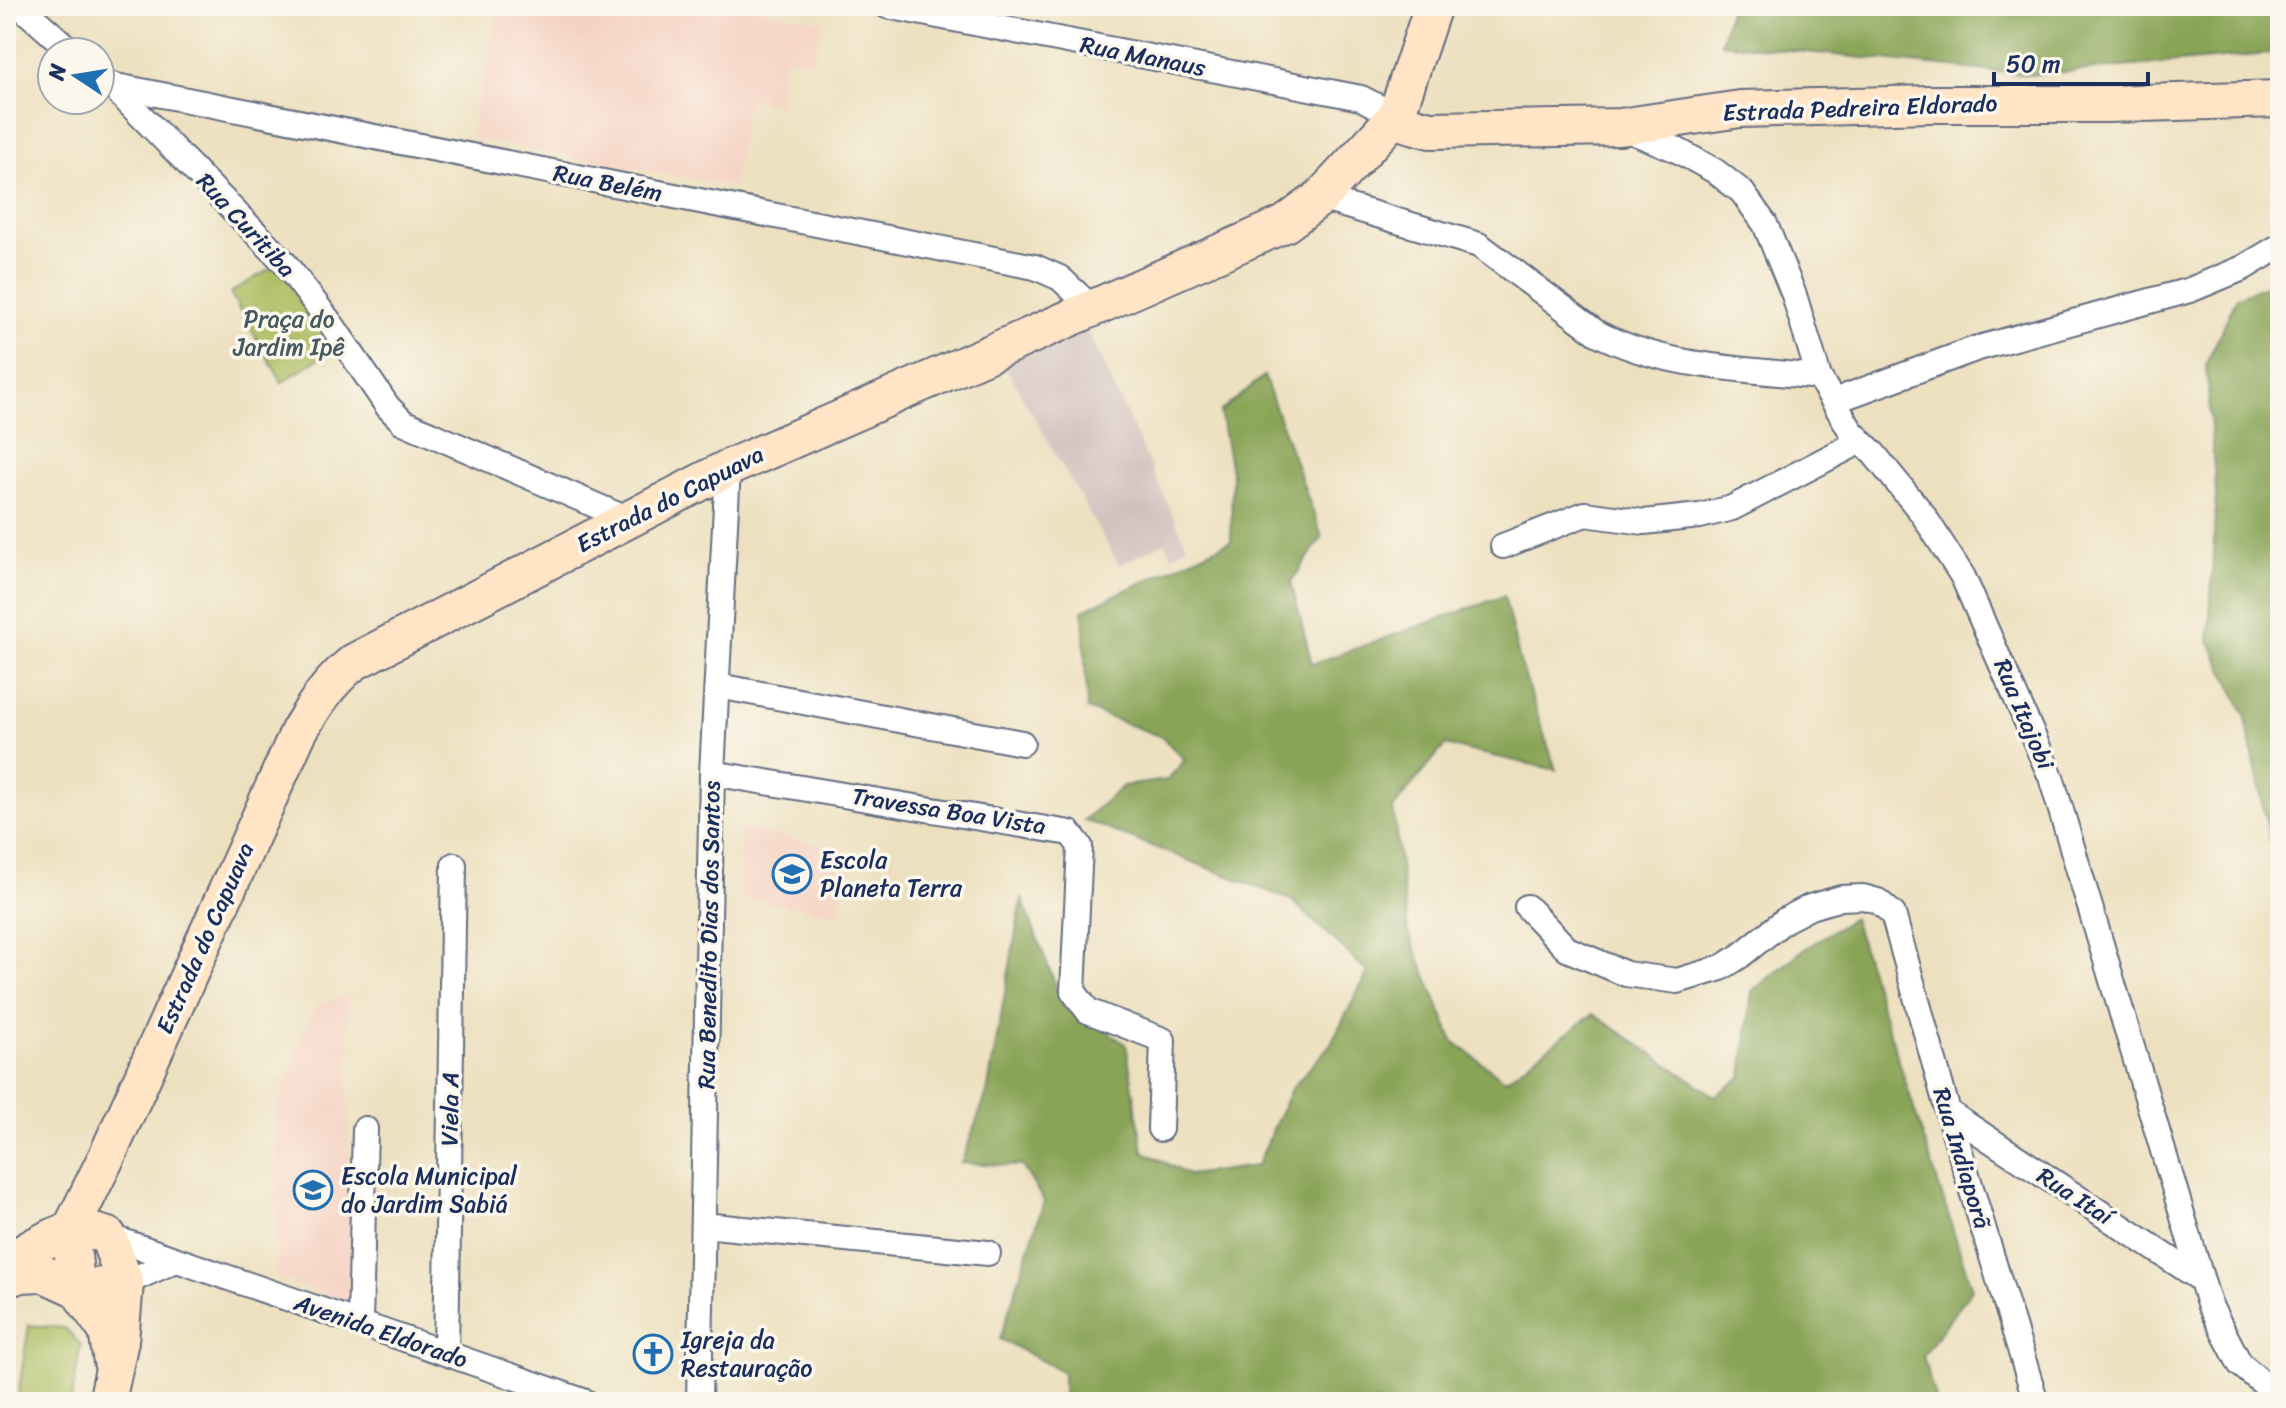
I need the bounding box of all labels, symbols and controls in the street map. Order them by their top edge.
street label: Rua Manaus [1077,23,1209,89]
north arrow [36,36,116,116]
scale bar [1994,36,2148,86]
text: 50 m [2006,43,2061,85]
text: N [36,60,78,84]
street label: Estrada Pedreira Eldorado [1722,82,1998,134]
street label: Rua Belém [550,152,666,214]
street label: Rua Curitiba [186,162,306,288]
park label: Praça do Jardim Ipê [232,298,345,368]
street label: Estrada do Capuava [569,433,771,565]
street label: Rua Itajobi [1982,652,2067,777]
street label: Travessa Boa Vista [849,775,1049,847]
street label: Rua Benedito Dias dos Santos [685,780,733,1090]
street label: Estrada do Capuava [144,835,266,1041]
place label: Escola Planeta Terra [820,839,963,909]
school or university icon: Escola Planeta Terra [771,853,813,895]
street label: Viela A [428,1072,472,1146]
street label: Rua Indiaporã [1921,1082,2004,1235]
place label: Escola Municipal do Jardim Sabiá [341,1155,518,1225]
street label: Rua Itaí [2028,1155,2125,1238]
school or university icon: Escola Municipal do Jardim Sabiá [292,1169,334,1211]
street label: Avenida Eldorado [288,1281,474,1380]
place label: Igreja da Restauração [680,1319,812,1389]
church icon: Igreja da Restauração [632,1333,674,1375]

